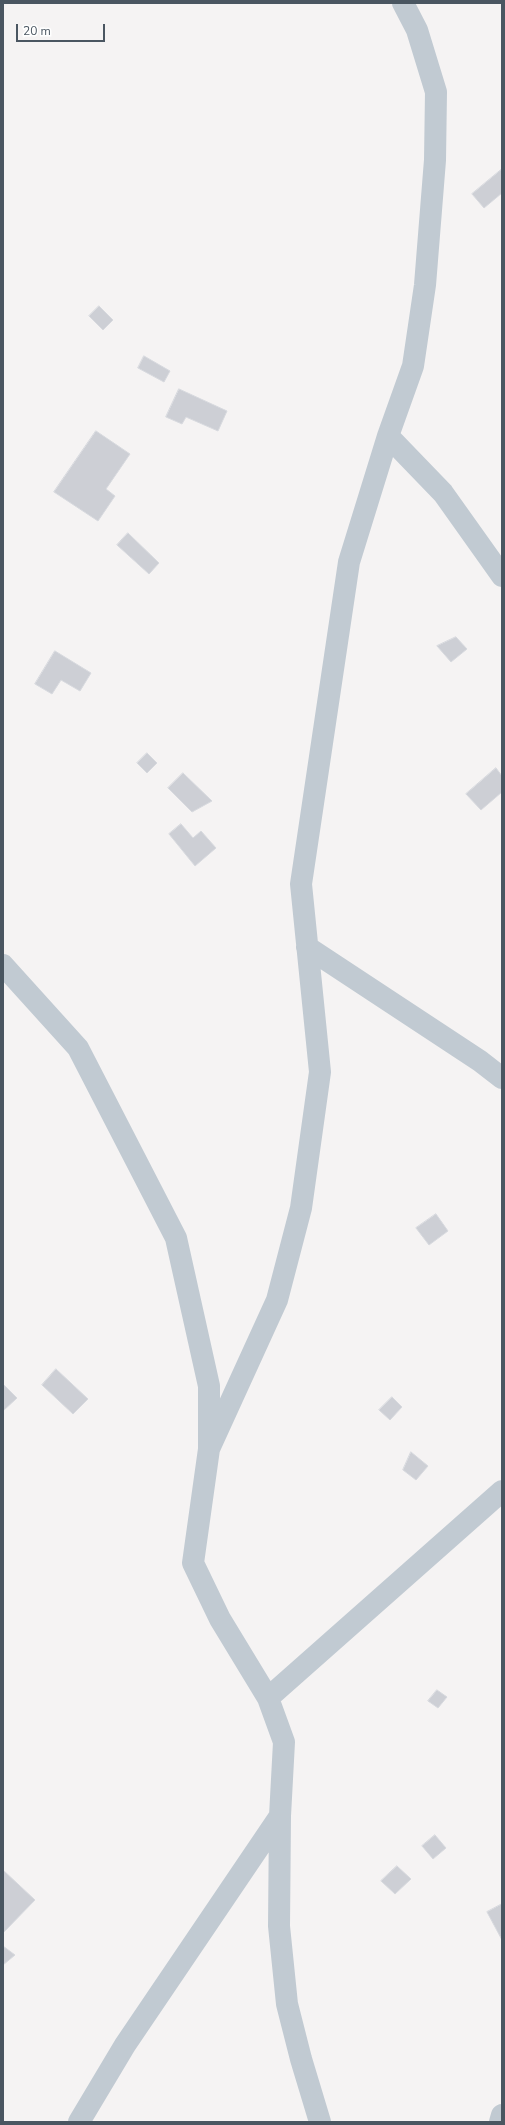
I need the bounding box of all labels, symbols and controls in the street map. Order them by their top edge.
scale bar [18,16,107,42]
text: 20 m [23,23,51,39]

